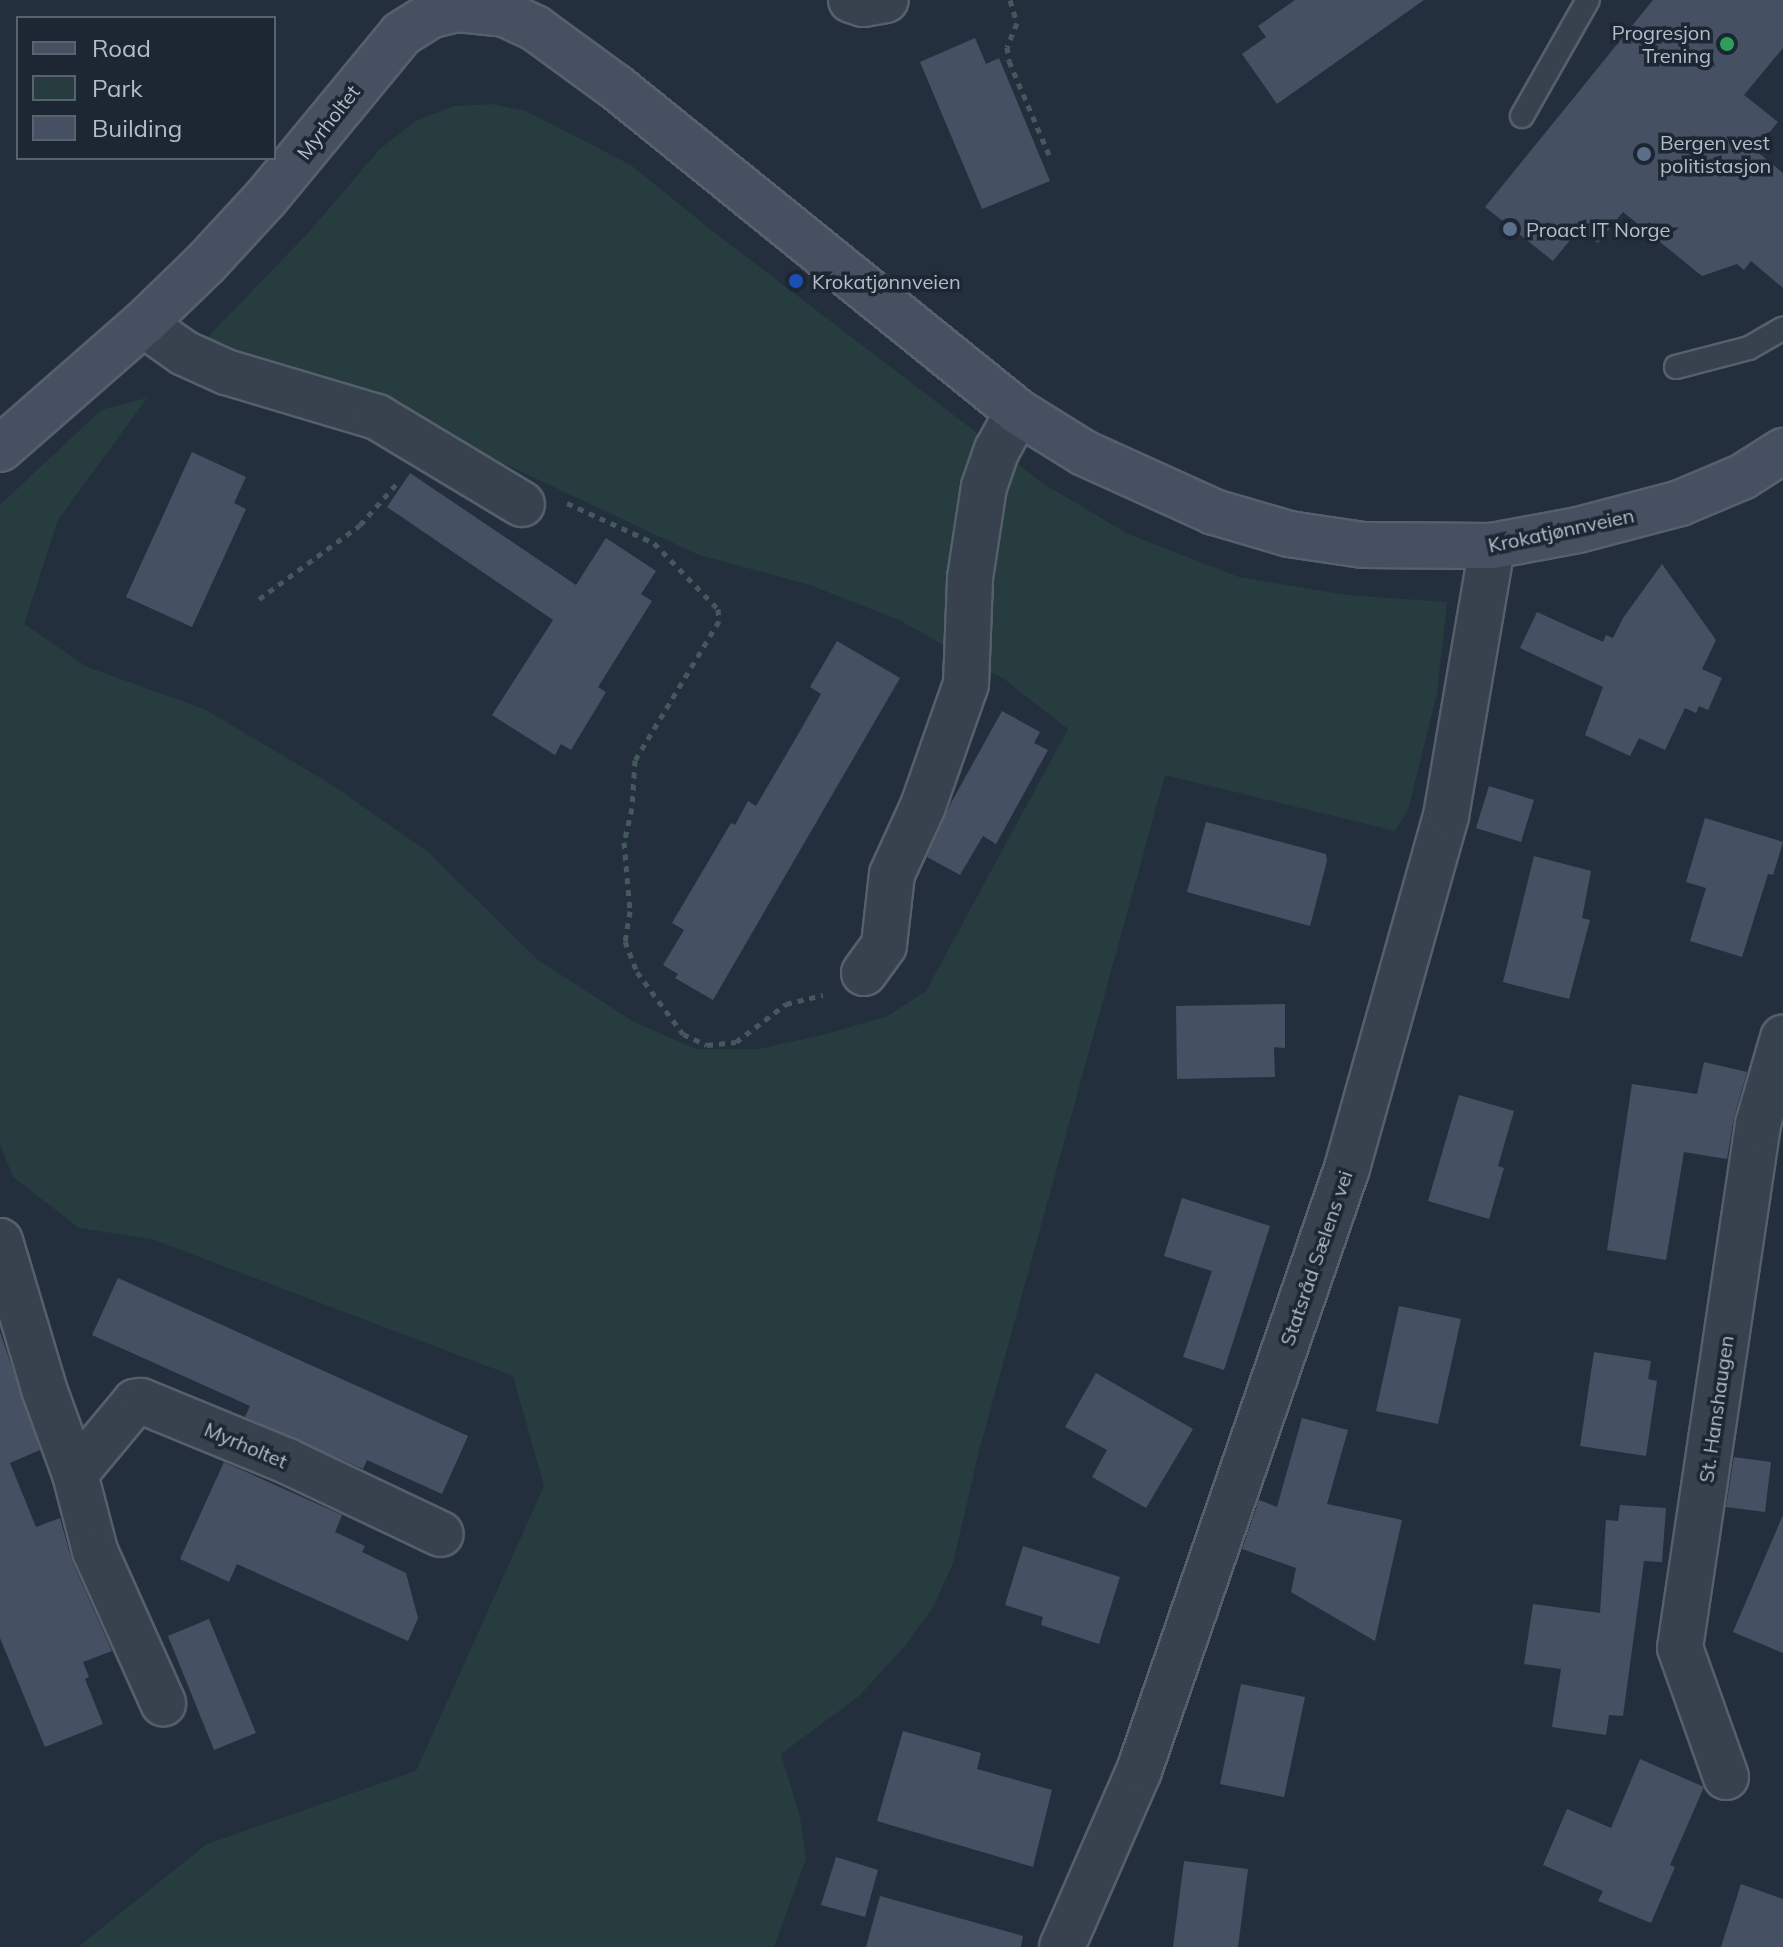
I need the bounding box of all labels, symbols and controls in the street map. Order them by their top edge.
legend [16,16,276,160]
place label: Progresjon Trening [1612,20,1711,67]
text: Road [92,33,151,63]
marker: Progresjon Trening [1718,35,1736,53]
text: Park [92,73,143,103]
street label: Myrholtet [292,80,364,164]
text: Building [92,113,182,143]
place label: Bergen vest politistasjon [1660,130,1771,177]
marker: Bergen vest politistasjon [1635,145,1653,163]
place label: Proact IT Norge [1526,217,1670,241]
marker: Proact IT Norge [1501,220,1519,238]
place label: Krokatjønnveien [812,269,961,293]
marker: Krokatjønnveien [787,272,805,290]
street label: Krokatjønnveien [1486,503,1636,557]
street label: Statsråd Sælens vei [1275,1167,1357,1349]
street label: St. Hanshaugen [1694,1334,1738,1484]
street label: Myrholtet [201,1417,291,1473]

